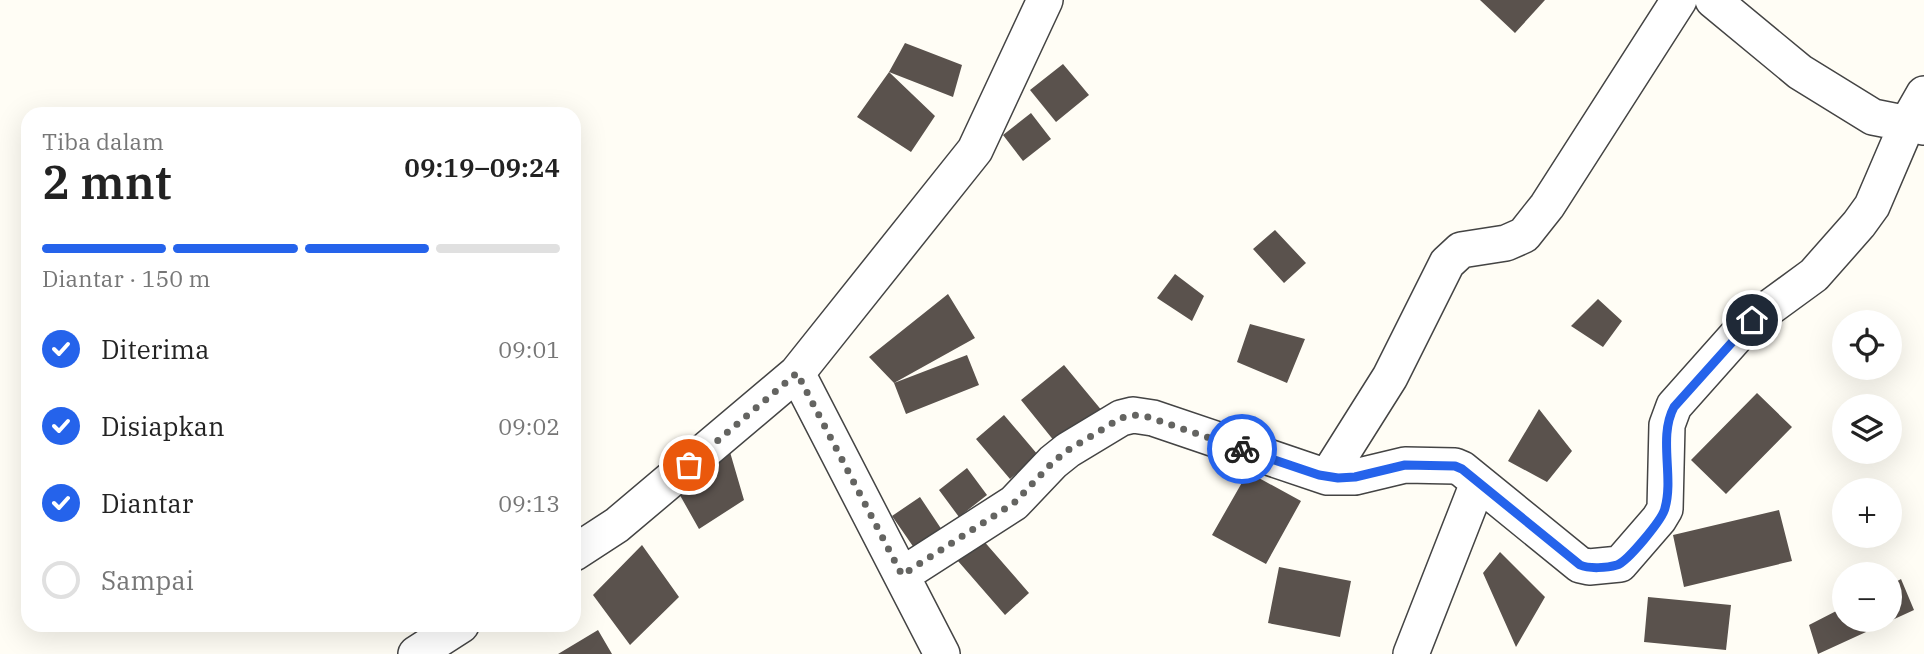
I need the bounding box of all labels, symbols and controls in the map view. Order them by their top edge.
text: Tiba dalam [42,126,164,156]
text: 09:19–09:24 [404,150,560,184]
text: 2 mnt [42,152,172,212]
text: Diantar · 150 m [42,263,210,293]
pin [1722,290,1782,350]
icon: home [1733,301,1771,339]
map controls [1832,310,1902,632]
button: locate [1832,310,1902,380]
icon: check [42,330,80,368]
text: Diterima [101,332,209,366]
text: 09:01 [498,334,560,364]
button: layers [1832,394,1902,464]
icon: check [42,407,80,445]
text: Disiapkan [101,409,225,443]
text: 09:02 [498,411,560,441]
courier [1207,414,1277,484]
icon: bike [1223,430,1261,468]
pin [659,435,719,495]
icon: bag [670,446,708,484]
button: + [1832,478,1902,548]
icon: check [42,484,80,522]
text: Diantar [101,486,193,520]
text: 09:13 [498,488,560,518]
button: − [1832,562,1902,632]
text: Sampai [101,563,194,597]

